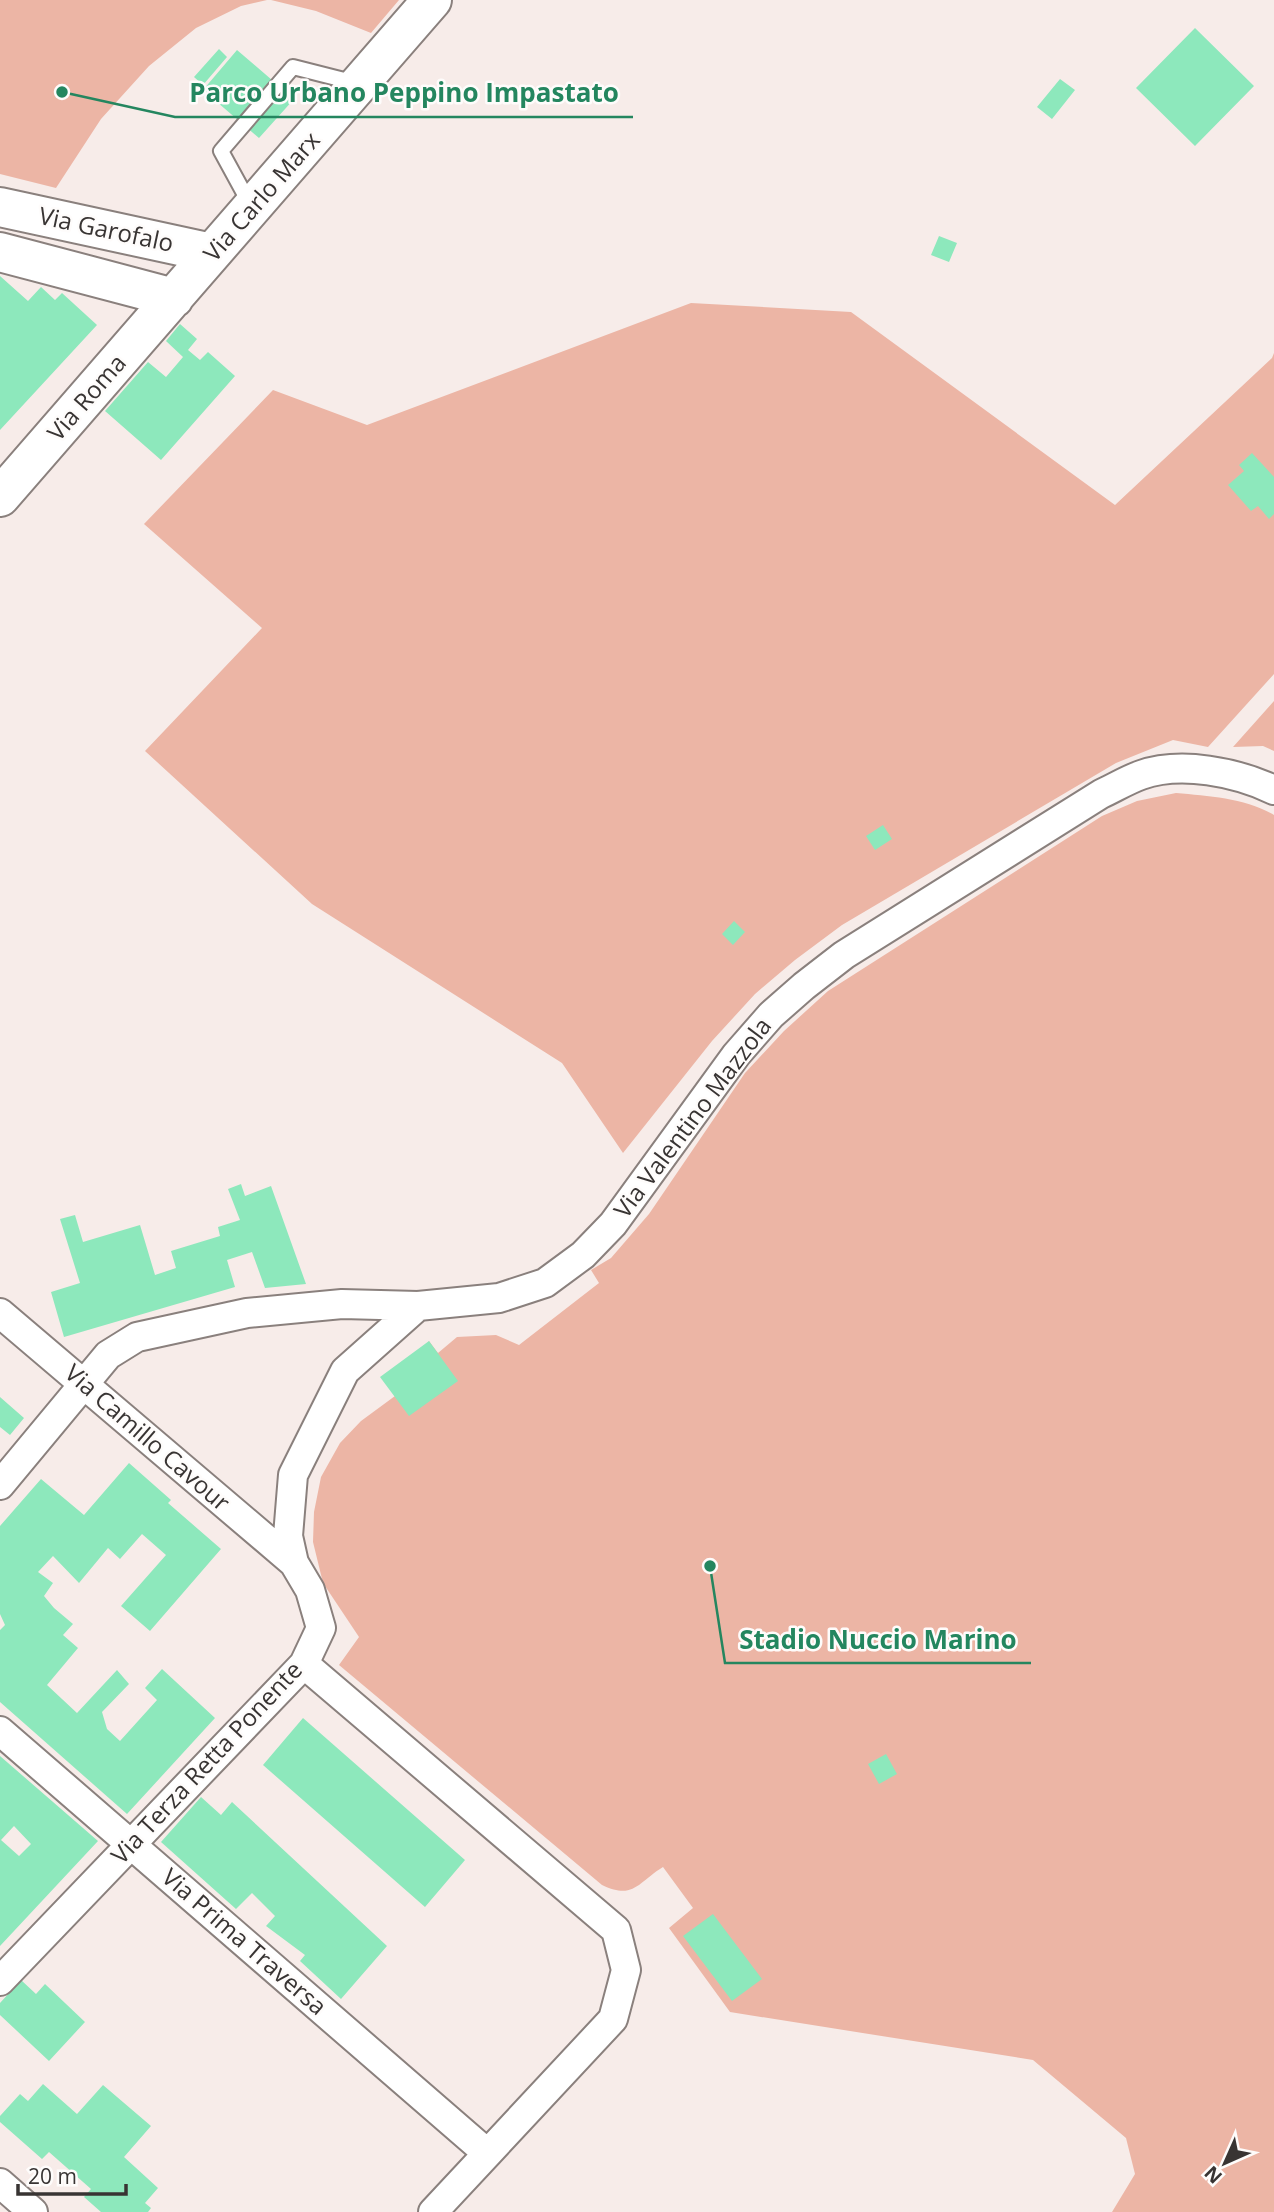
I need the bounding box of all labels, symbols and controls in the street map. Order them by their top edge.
callout: Parco Urbano Peppino Impastato [175,70,633,117]
text: Parco Urbano Peppino Impastato [189,74,619,110]
street label: Via Carlo Marx [195,124,327,268]
street label: Via Garofalo [36,198,177,259]
street label: Via Roma [39,347,133,447]
street label: Via Valentino Mazzola [605,1010,778,1224]
street label: Via Camillo Cavour [58,1356,238,1518]
callout: Stadio Nuccio Marino [725,1616,1031,1663]
text: Stadio Nuccio Marino [739,1621,1017,1657]
street label: Via Terza Retta Ponente [103,1653,309,1871]
street label: Via Prima Traversa [155,1860,334,2022]
north arrow [1190,2128,1260,2198]
scale bar [18,2152,126,2196]
text: N [1198,2160,1228,2190]
text: 20 m [28,2162,77,2190]

